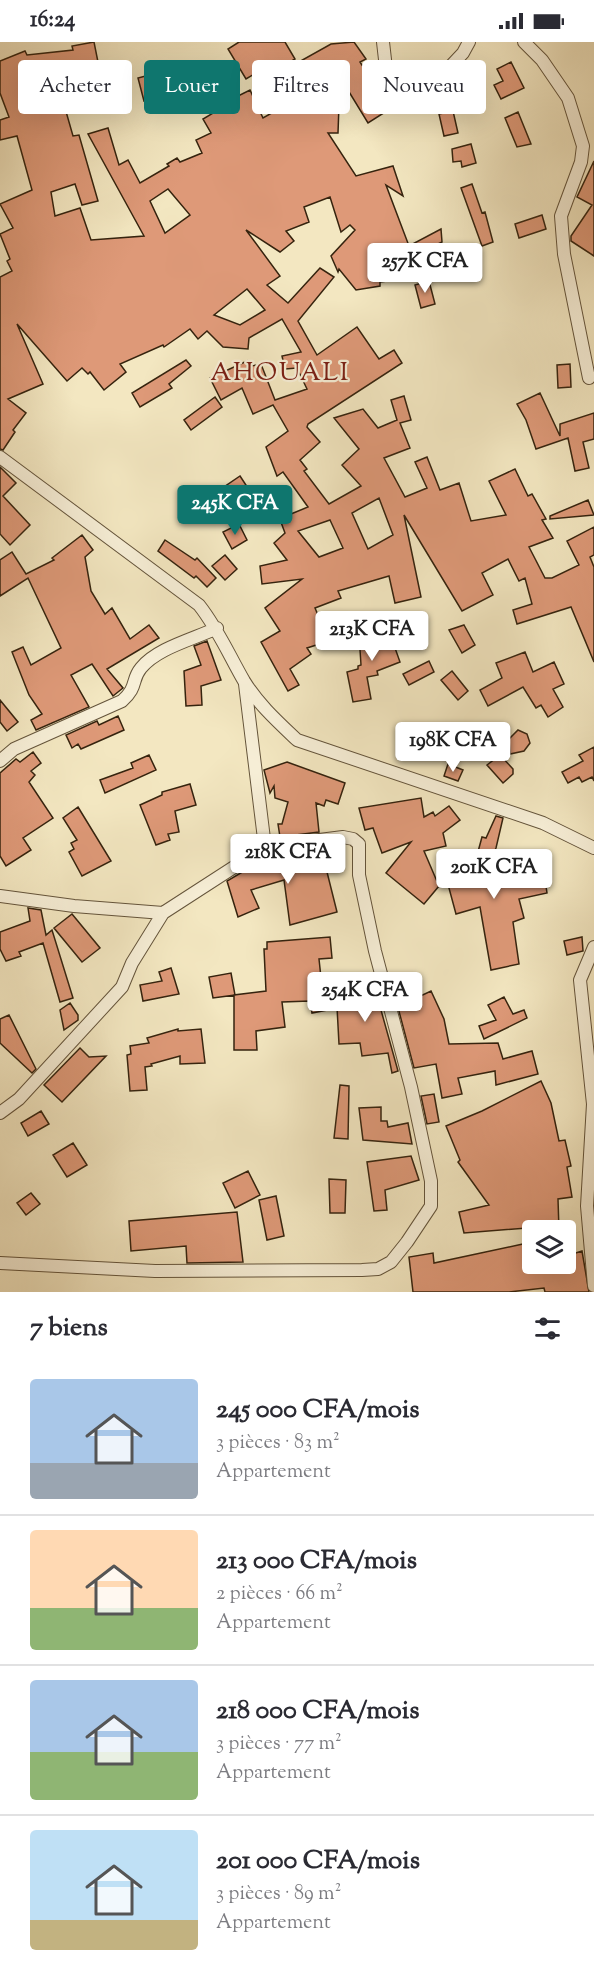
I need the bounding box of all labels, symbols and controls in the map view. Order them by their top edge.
text: 16:24 [30,5,75,37]
chip: Acheter [18,60,132,114]
chip: Louer [144,60,240,114]
chip: Filtres [252,60,350,114]
chip: Nouveau [362,60,486,114]
pin: 257K CFA [363,243,487,294]
text: 257K CFA [381,248,469,277]
district label: AHOUALI [210,355,350,392]
pin: 245K CFA [173,485,297,536]
text: 245K CFA [191,490,279,519]
pin: 213K CFA [310,611,434,662]
text: 213K CFA [329,616,415,645]
pin: 198K CFA [391,722,515,773]
text: 198K CFA [409,727,497,756]
pin: 218K CFA [226,834,350,885]
text: 218K CFA [244,839,332,868]
pin: 201K CFA [432,849,556,900]
text: 201K CFA [450,854,538,883]
pin: 254K CFA [303,972,427,1023]
text: 254K CFA [321,977,409,1006]
map controls [522,1220,576,1274]
button: layers [522,1220,576,1274]
text: 7 biens [30,1310,108,1347]
icon: filters [531,1312,564,1345]
text: 245 000 CFA/mois [216,1392,420,1429]
icon: home [78,1403,150,1475]
text: 3 pièces · 83 m² [216,1429,340,1458]
text: Appartement [216,1458,331,1487]
text: 213 000 CFA/mois [216,1543,417,1580]
icon: home [78,1554,150,1626]
text: 2 pièces · 66 m² [216,1580,343,1609]
text: Appartement [216,1609,331,1638]
text: 218 000 CFA/mois [216,1693,419,1730]
icon: home [78,1704,150,1776]
text: 3 pièces · 77 m² [216,1730,342,1759]
text: Appartement [216,1759,331,1788]
text: 201 000 CFA/mois [216,1843,420,1880]
icon: home [78,1854,150,1926]
text: 3 pièces · 89 m² [216,1880,341,1909]
text: Appartement [216,1909,331,1938]

